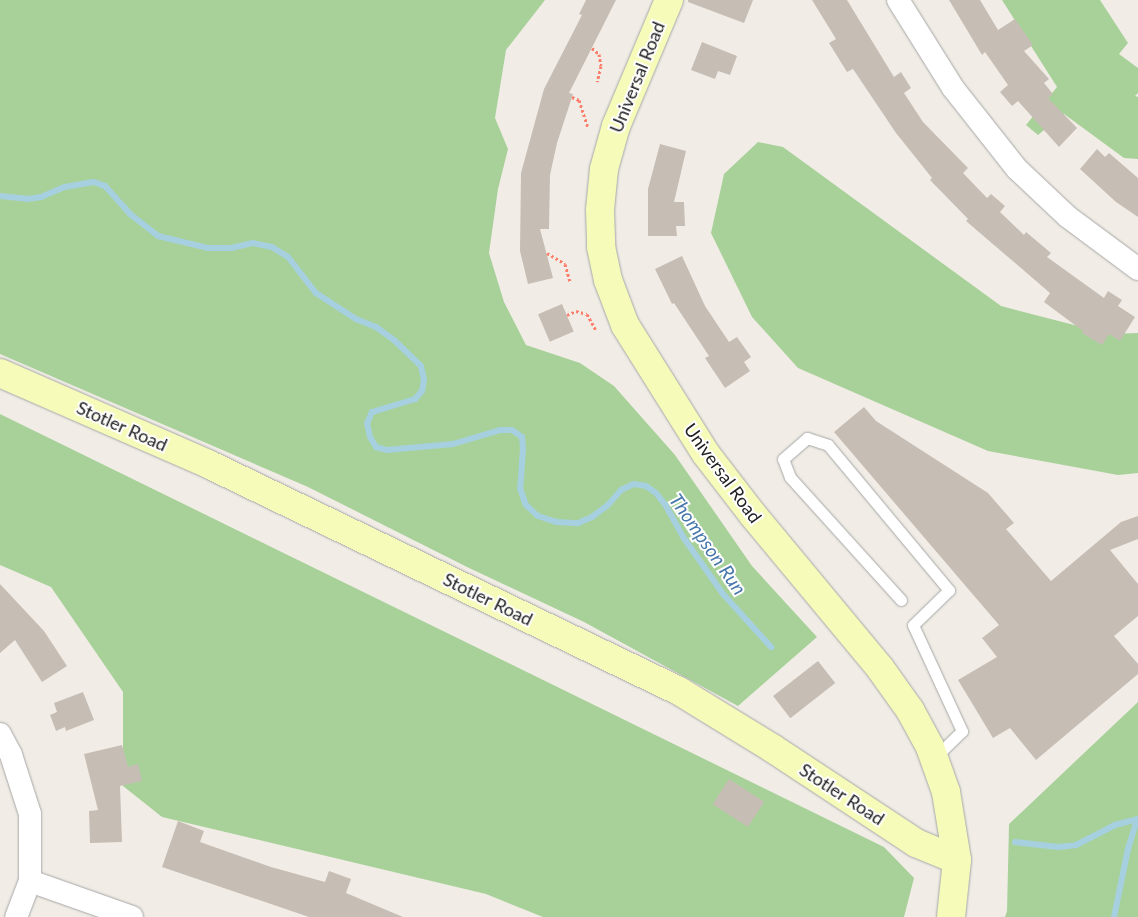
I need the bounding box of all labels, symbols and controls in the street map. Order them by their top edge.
street label: Universal Road [605,18,669,136]
street label: Stotler Road [73,396,171,456]
street label: Universal Road [680,419,766,527]
water label: Thompson Run [665,489,751,599]
street label: Stotler Road [440,568,536,630]
street label: Stotler Road [795,758,889,830]

